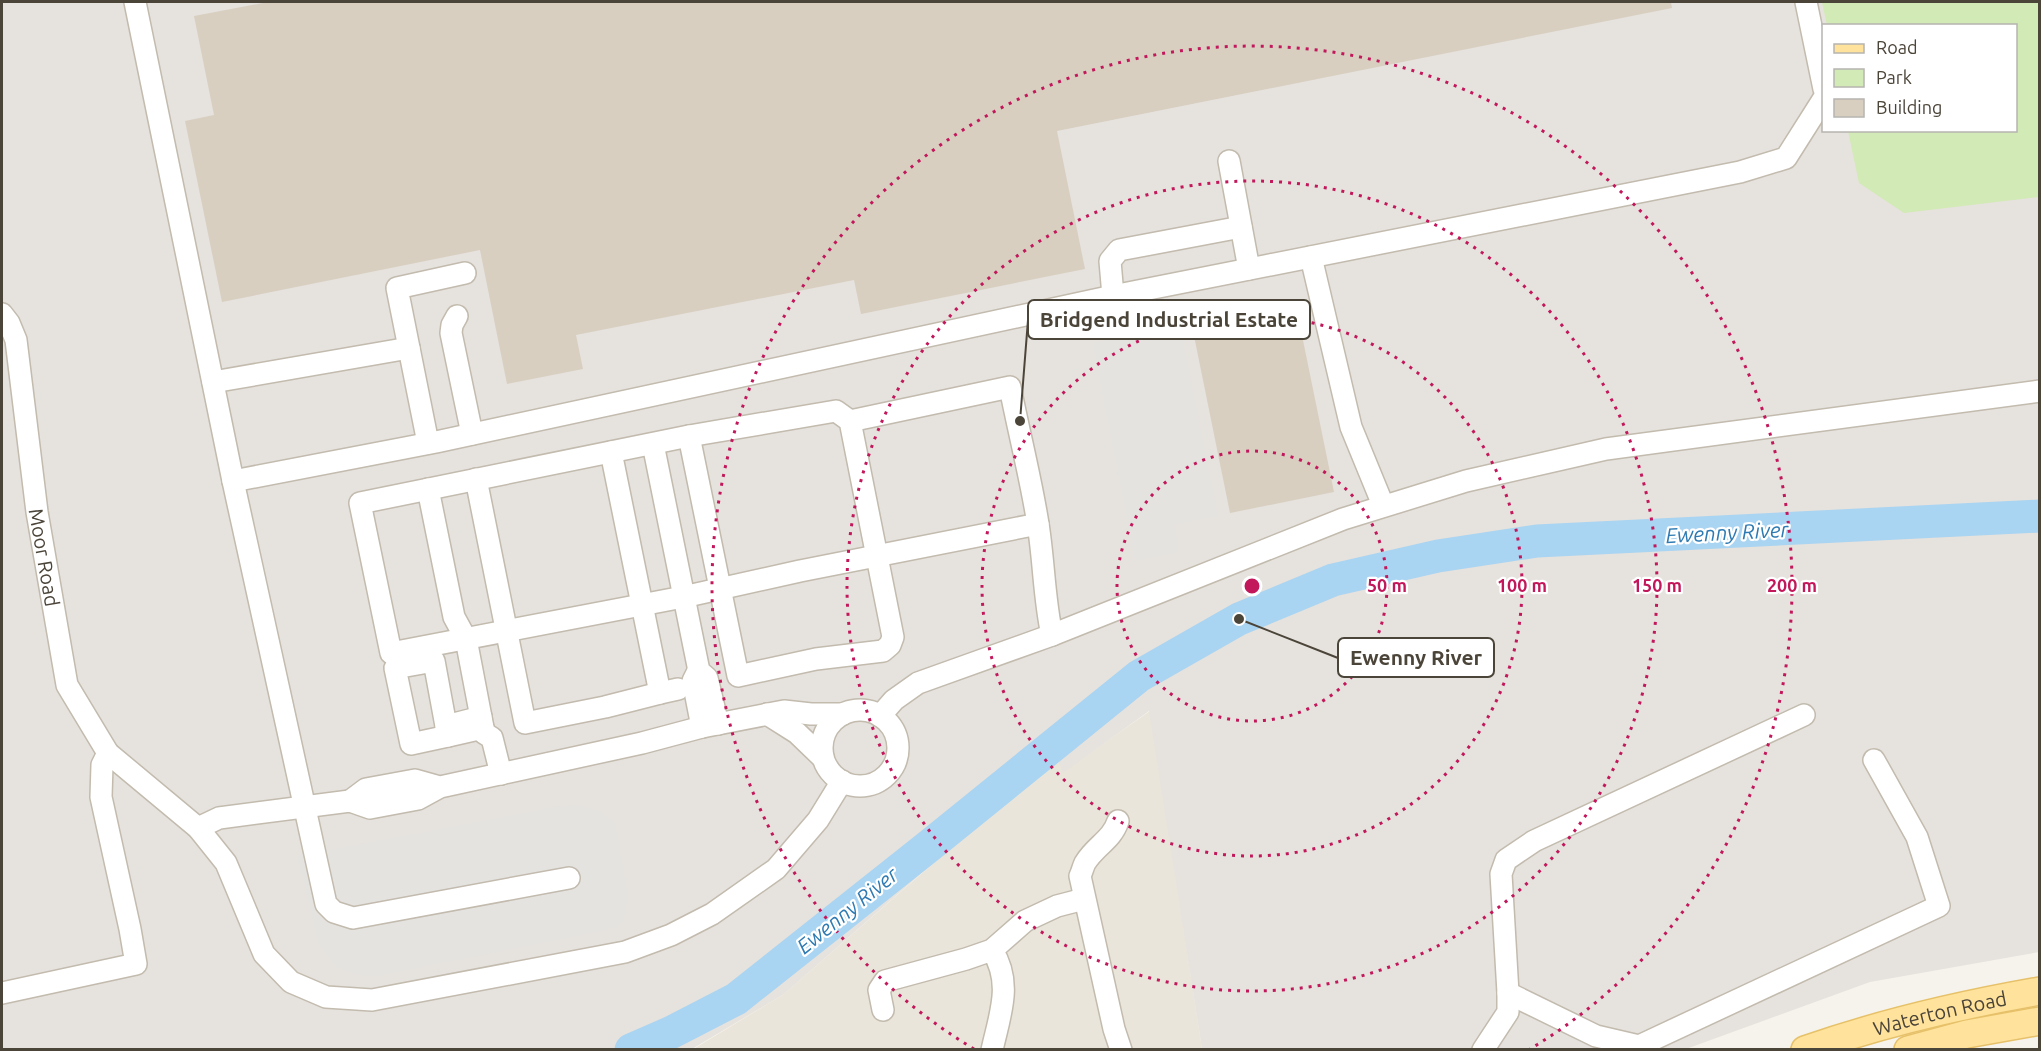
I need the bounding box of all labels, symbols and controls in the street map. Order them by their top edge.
legend [1822,24,2017,132]
text: Road [1876,37,1918,57]
text: Park [1876,67,1912,87]
text: Building [1876,97,1942,117]
callout: Bridgend Industrial Estate [1028,300,1310,339]
text: Bridgend Industrial Estate [1040,307,1298,331]
street label: Moor Road [25,506,65,608]
water label: Ewenny River [1665,517,1790,547]
text: 50 m [1367,575,1407,595]
text: 100 m [1497,575,1547,595]
text: 150 m [1632,575,1682,595]
text: 200 m [1767,575,1817,595]
centre of rings [1242,576,1262,596]
callout: Ewenny River [1338,638,1494,677]
text: Ewenny River [1350,645,1482,669]
water label: Ewenny River [792,861,903,958]
street label: Waterton Road [1870,986,2008,1039]

